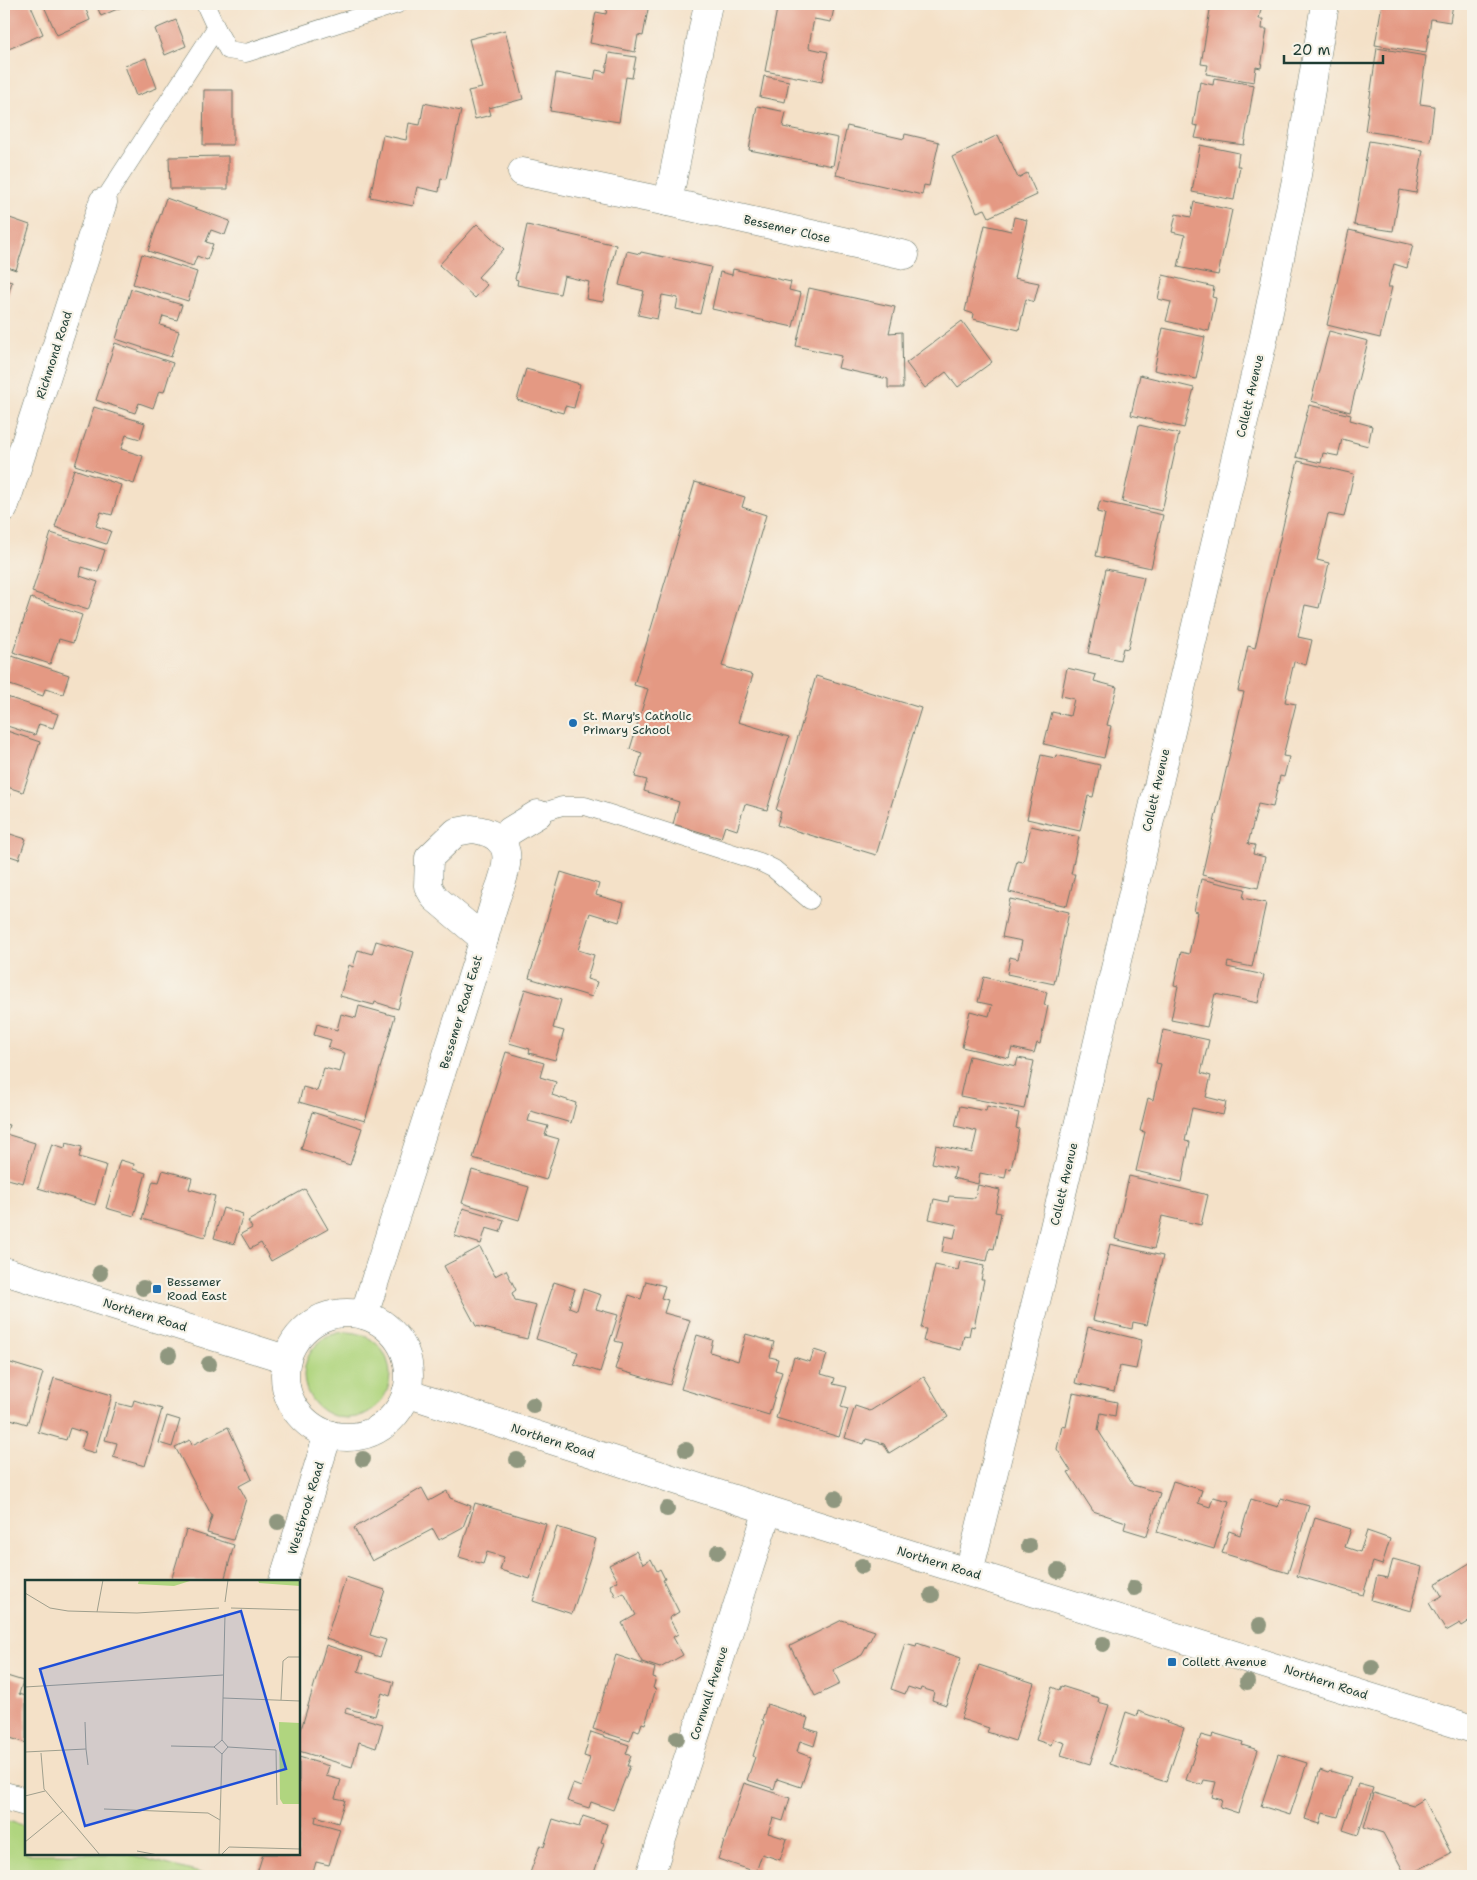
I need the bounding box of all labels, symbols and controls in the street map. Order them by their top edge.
scale bar [1284,32,1383,64]
text: 20 m [1292,40,1331,60]
street label: Bessemer Close [742,211,832,247]
street label: Richmond Road [32,309,76,401]
street label: Collett Avenue [1233,353,1267,439]
place label: St. Mary's Catholic Primary School [583,708,692,738]
marker: St. Mary's Catholic Primary School [567,717,579,729]
street label: Collett Avenue [1139,747,1173,833]
street label: Bessemer Road East [436,953,486,1071]
street label: Collett Avenue [1047,1141,1081,1227]
place label: Bessemer Road East [167,1274,227,1304]
marker: Bessemer Road East [151,1283,163,1295]
street label: Northern Road [101,1295,189,1336]
street label: Northern Road [509,1420,597,1462]
street label: Westbrook Road [284,1459,328,1556]
street label: Northern Road [895,1543,983,1584]
inset map [25,1580,300,1855]
street label: Cornwall Avenue [686,1644,732,1742]
place label: Collett Avenue [1182,1654,1267,1670]
marker: Collett Avenue [1166,1656,1178,1668]
street label: Northern Road [1282,1661,1370,1703]

